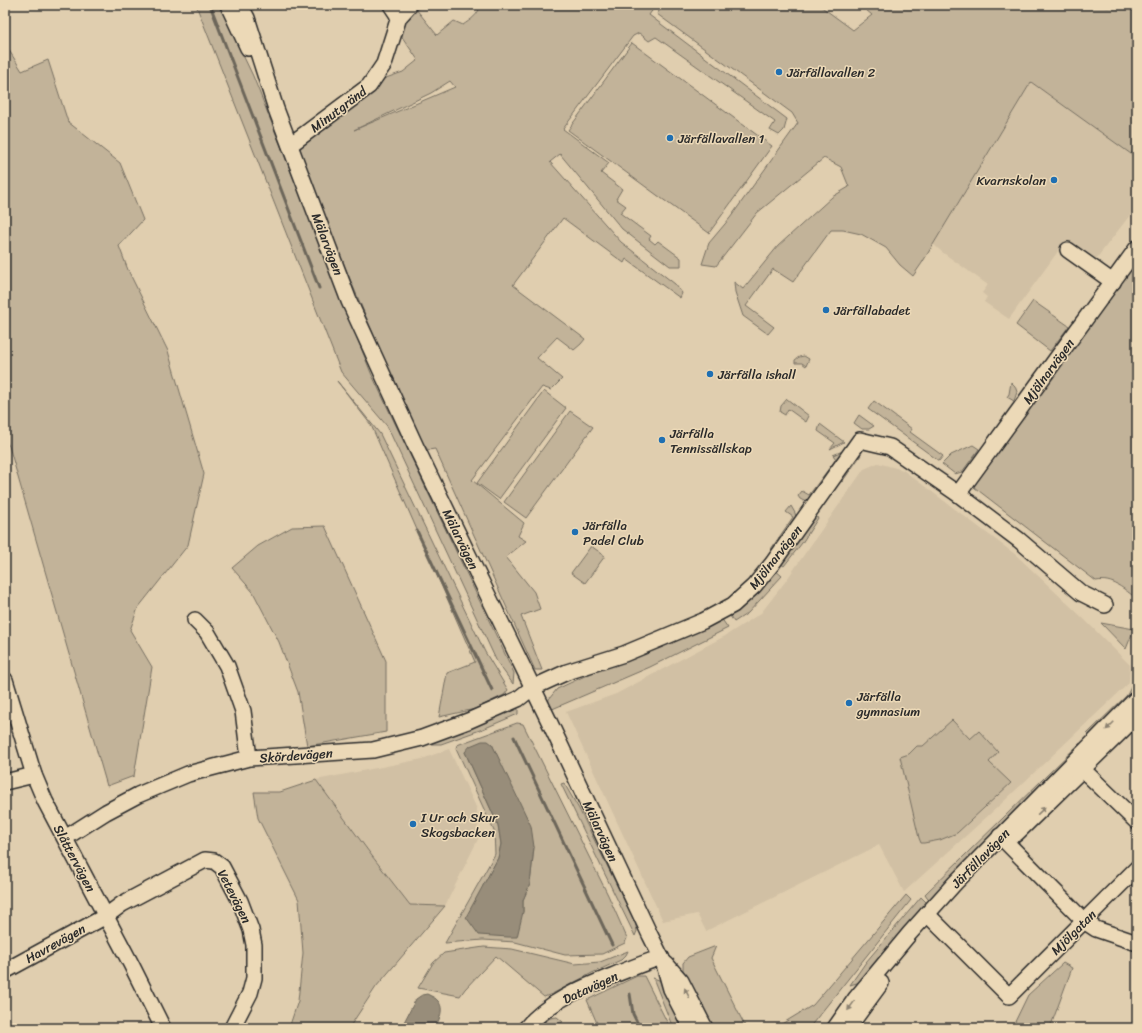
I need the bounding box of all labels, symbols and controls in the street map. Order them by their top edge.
place label: Järfällavallen 2 [786,61,876,84]
marker: Järfällavallen 2 [774,67,784,77]
street label: Minutgränd [305,80,373,138]
place label: Järfällavallen 1 [677,127,765,150]
marker: Järfällavallen 1 [665,133,675,143]
place label: Kvarnskolan [976,169,1046,192]
marker: Kvarnskolan [1049,175,1059,185]
street label: Mälarvägen [305,209,350,279]
place label: Järfällabadet [833,299,911,322]
marker: Järfällabadet [821,305,831,315]
street label: Mjölnarvägen [1017,333,1080,409]
place label: Järfälla ishall [717,363,796,386]
marker: Järfälla ishall [705,369,715,379]
place label: Järfälla Tennissällskap [669,422,752,460]
marker: Järfälla Tennissällskap [657,435,667,445]
street label: Mälarvägen [436,505,485,574]
place label: Järfälla Padel Club [582,514,644,552]
street label: Mjölnarvägen [743,520,808,595]
marker: Järfälla Padel Club [570,527,580,537]
place label: Järfälla gymnasium [856,685,920,723]
marker: Järfälla gymnasium [844,698,854,708]
one-way arrow [1105,721,1114,731]
street label: Skördevägen [259,741,333,770]
street label: Mälarvägen [576,797,625,866]
place label: I Ur och Skur Skogsbacken [420,806,498,844]
one-way arrow [1036,806,1046,816]
marker: I Ur och Skur Skogsbacken [408,819,418,829]
street label: Slåttervägen [47,820,102,896]
street label: Järfällavägen [945,823,1015,895]
street label: Vetevägen [211,865,258,927]
street label: Mjölgatan [1045,904,1102,961]
street label: Havrevägen [21,917,90,970]
street label: Datavägen [559,965,622,1010]
one-way arrow [684,987,690,999]
one-way arrow [847,1001,855,1011]

